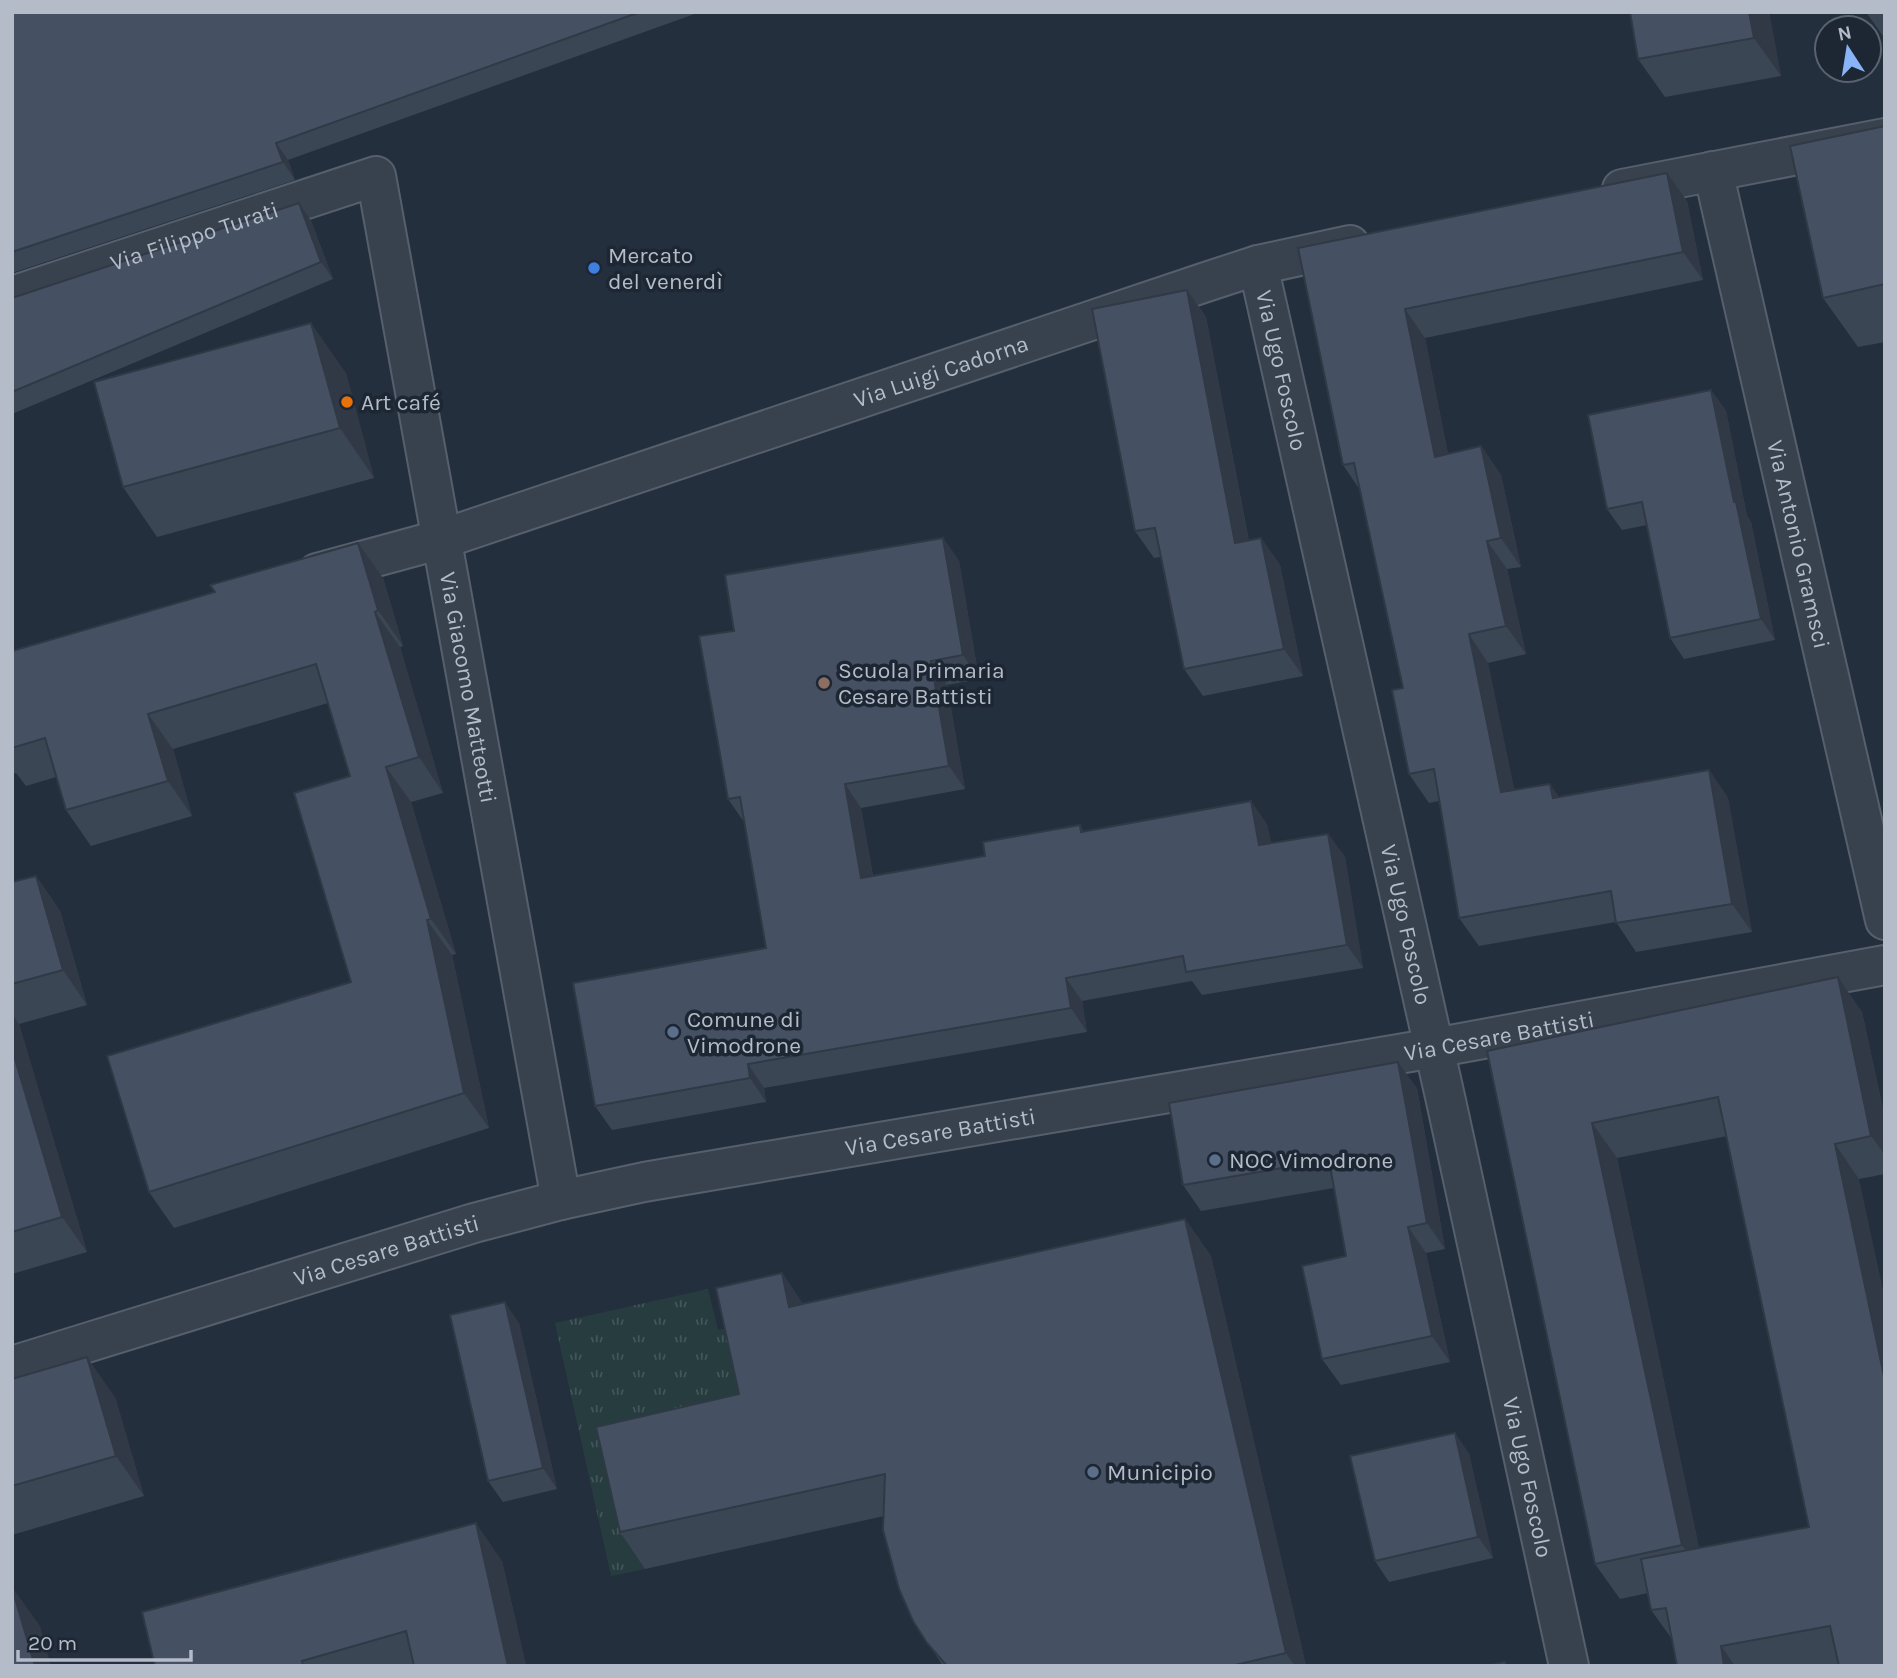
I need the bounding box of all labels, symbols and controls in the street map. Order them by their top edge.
north arrow [1813,14,1883,84]
text: N [1836,21,1854,46]
street label: Via Filippo Turati [107,196,282,276]
place label: Mercato del venerdì [608,242,723,295]
marker: Mercato del venerdì [586,260,602,276]
street label: Via Ugo Foscolo [1251,288,1313,453]
street label: Via Luigi Cadorna [850,329,1032,413]
place label: Art café [361,389,441,416]
marker: Art café [339,394,355,410]
street label: Via Antonio Gramsci [1762,437,1836,651]
street label: Via Giacomo Matteotti [434,570,503,805]
place label: Scuola Primaria Cesare Battisti [838,657,1005,710]
marker: Scuola Primaria Cesare Battisti [816,675,832,691]
street label: Via Ugo Foscolo [1375,842,1437,1007]
street label: Via Cesare Battisti [1402,1005,1596,1066]
place label: Comune di Vimodrone [687,1006,801,1059]
marker: Comune di Vimodrone [665,1024,681,1040]
street label: Via Cesare Battisti [843,1102,1038,1161]
place label: NOC Vimodrone [1229,1147,1393,1174]
marker: NOC Vimodrone [1207,1152,1223,1168]
street label: Via Cesare Battisti [290,1209,482,1292]
street label: Via Ugo Foscolo [1497,1395,1559,1560]
place label: Municipio [1107,1459,1213,1486]
marker: Municipio [1085,1464,1101,1480]
scale bar [18,1618,191,1662]
text: 20 m [28,1631,77,1655]

